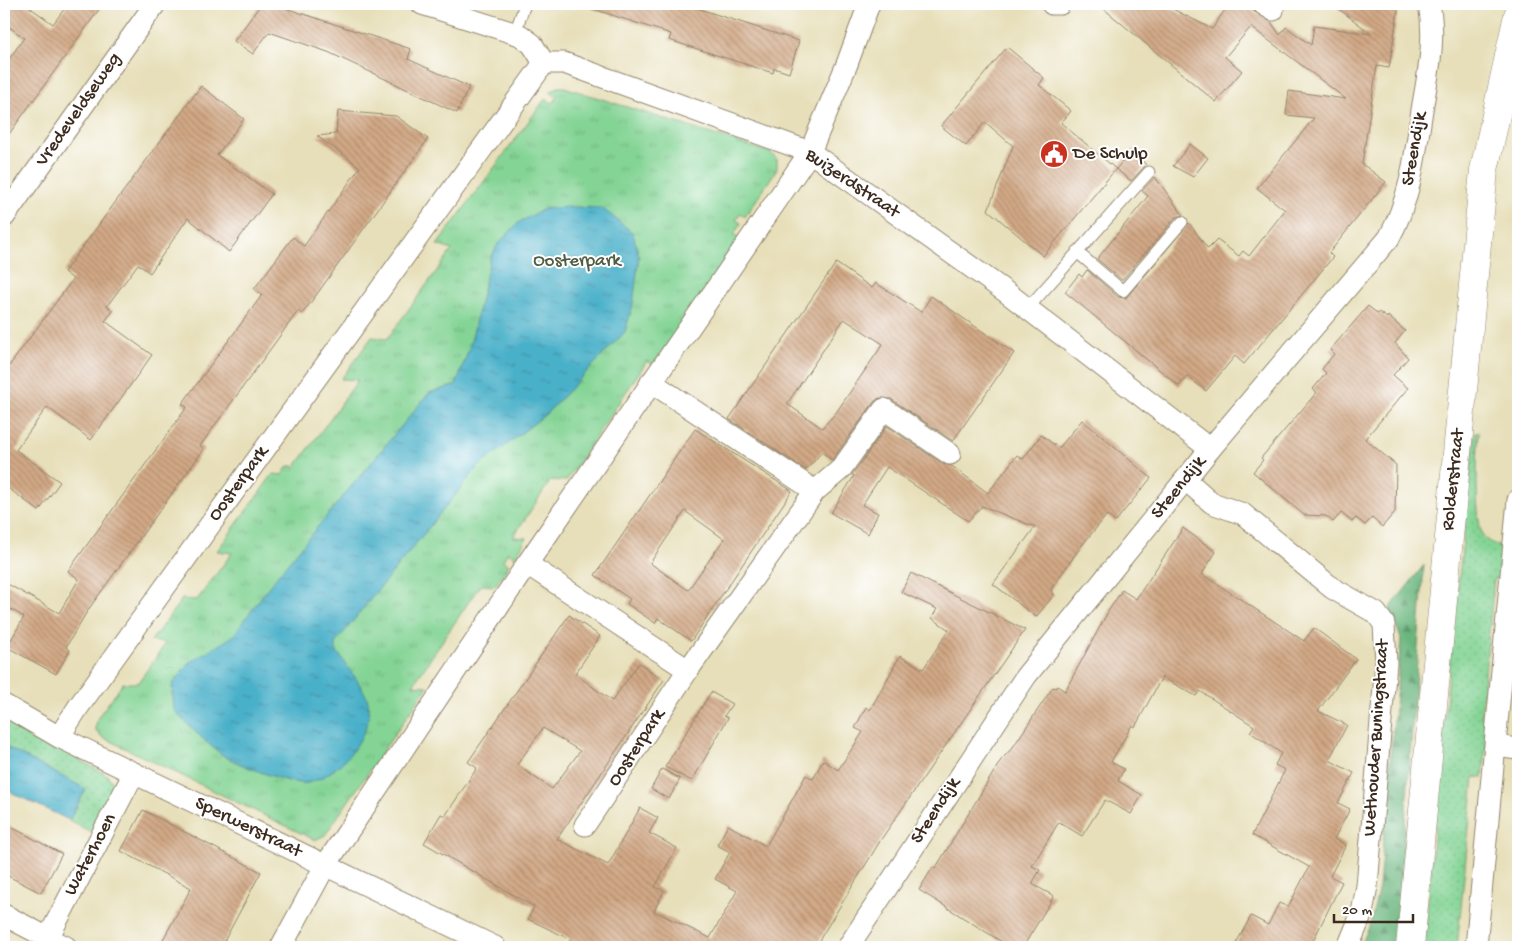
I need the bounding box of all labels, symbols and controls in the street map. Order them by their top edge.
street label: Vredeveldseweg [31,48,127,172]
street label: Steendijk [1397,109,1433,188]
public building icon: De Schulp [1039,139,1069,169]
street label: Buizerdstraat [800,143,906,225]
place label: De Schulp [1071,143,1148,166]
park label: Oosterpark [533,250,622,273]
street label: Rolderstraat [1437,426,1471,532]
street label: Oosterpark [204,441,275,526]
street label: Steendijk [1147,451,1212,524]
street label: Wethouder Buningstraat [1359,637,1395,837]
street label: Oosterpark [603,704,671,791]
street label: Steendijk [906,772,967,848]
street label: Sperwerstraat [191,792,307,865]
street label: Waterhoen [60,810,122,900]
scale bar [1334,891,1413,923]
text: 20 m [1342,902,1372,920]

